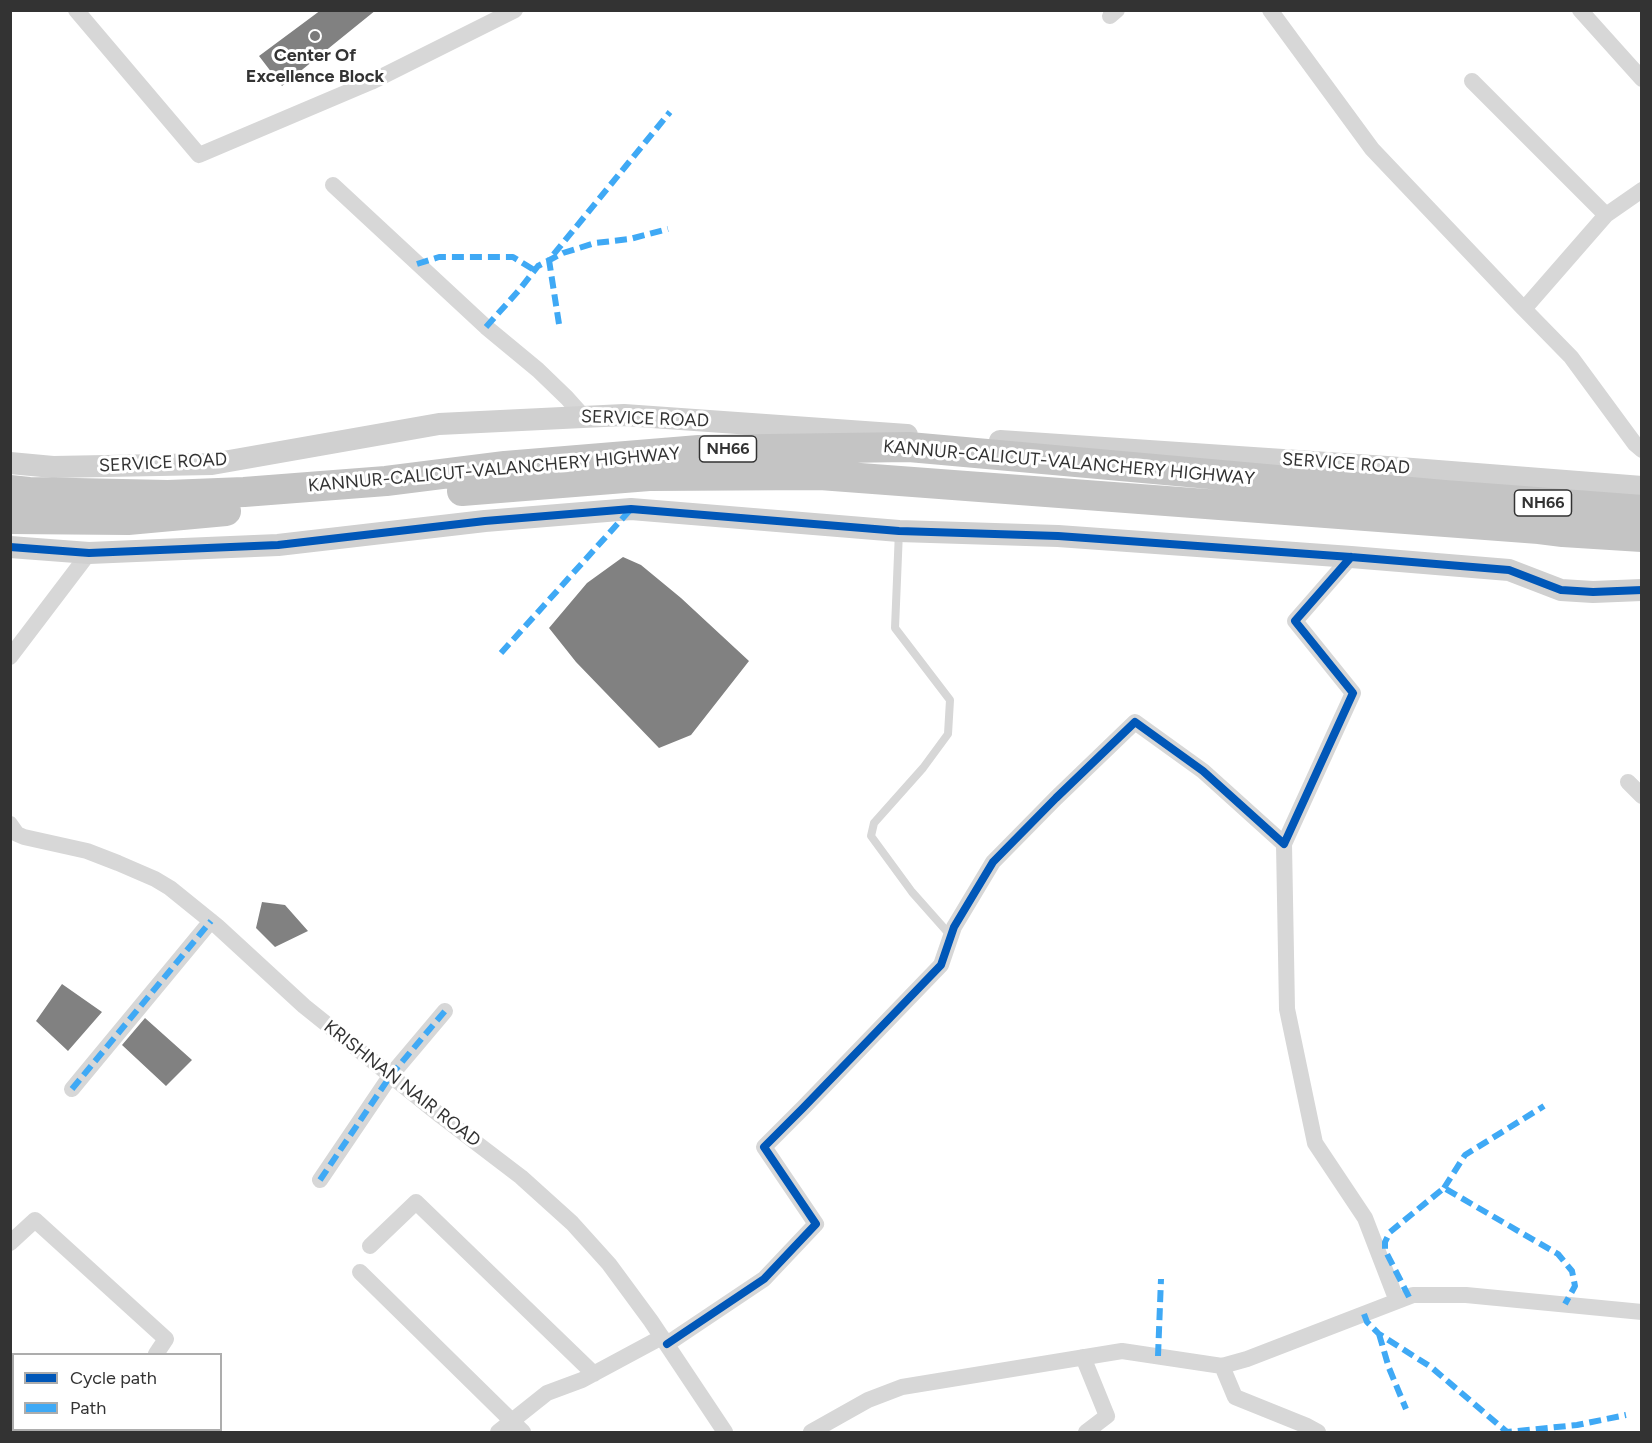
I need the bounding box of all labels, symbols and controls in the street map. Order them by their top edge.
marker: Center Of Excellence Block [308,29,322,43]
place label: Center Of Excellence Block [246,45,384,88]
street label: SERVICE ROAD [581,406,709,432]
road number: NH66 [700,436,756,462]
street label: KANNUR-CALICUT-VALANCHERY HIGHWAY [882,436,1256,490]
street label: KANNUR-CALICUT-VALANCHERY HIGHWAY [307,443,681,497]
street label: SERVICE ROAD [98,449,228,477]
street label: SERVICE ROAD [1281,449,1411,479]
road number: NH66 [1514,490,1572,516]
street label: KRISHNAN NAIR ROAD [319,1016,485,1152]
legend [12,1353,222,1431]
text: Cycle path [70,1367,157,1389]
text: Path [70,1397,106,1419]

